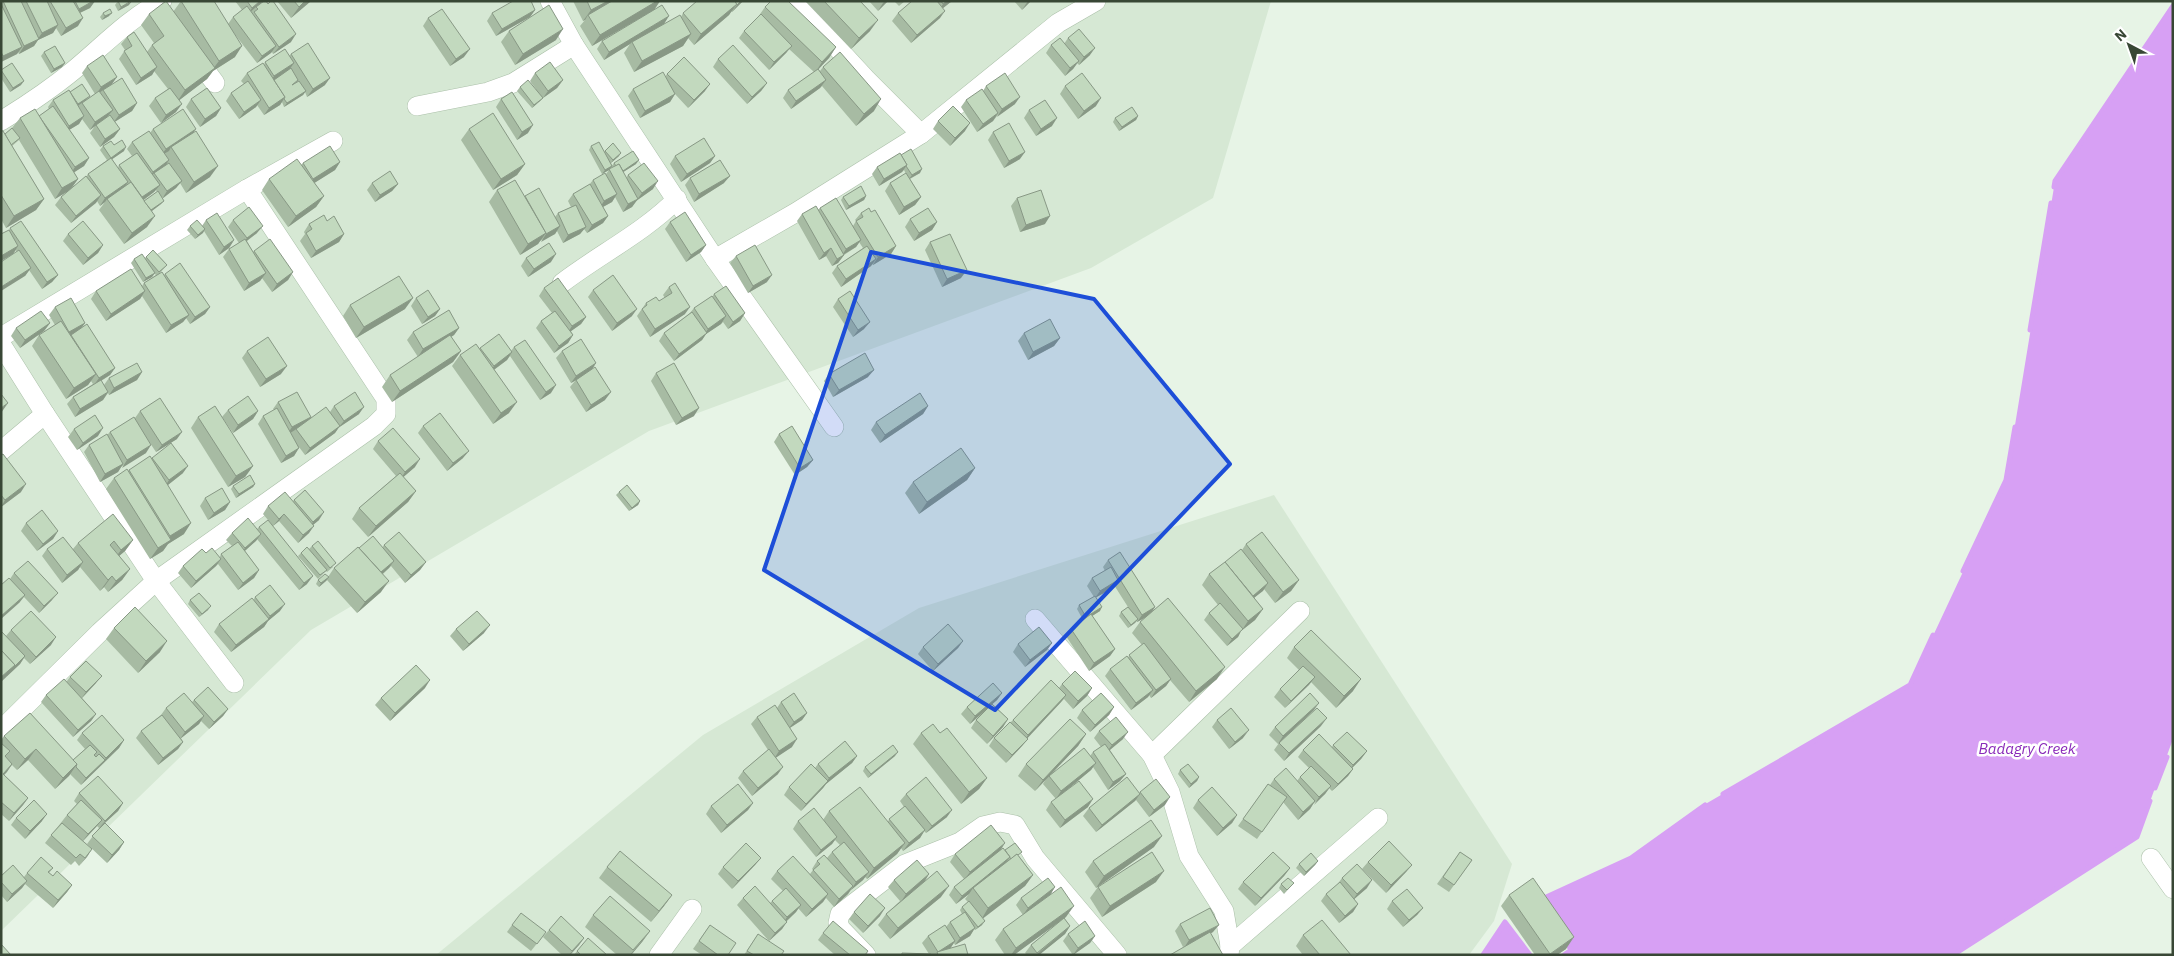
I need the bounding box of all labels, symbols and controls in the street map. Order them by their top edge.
north arrow [2104,20,2154,70]
text: N [2111,25,2130,45]
water label: Badagry Creek [1978,739,2076,758]

